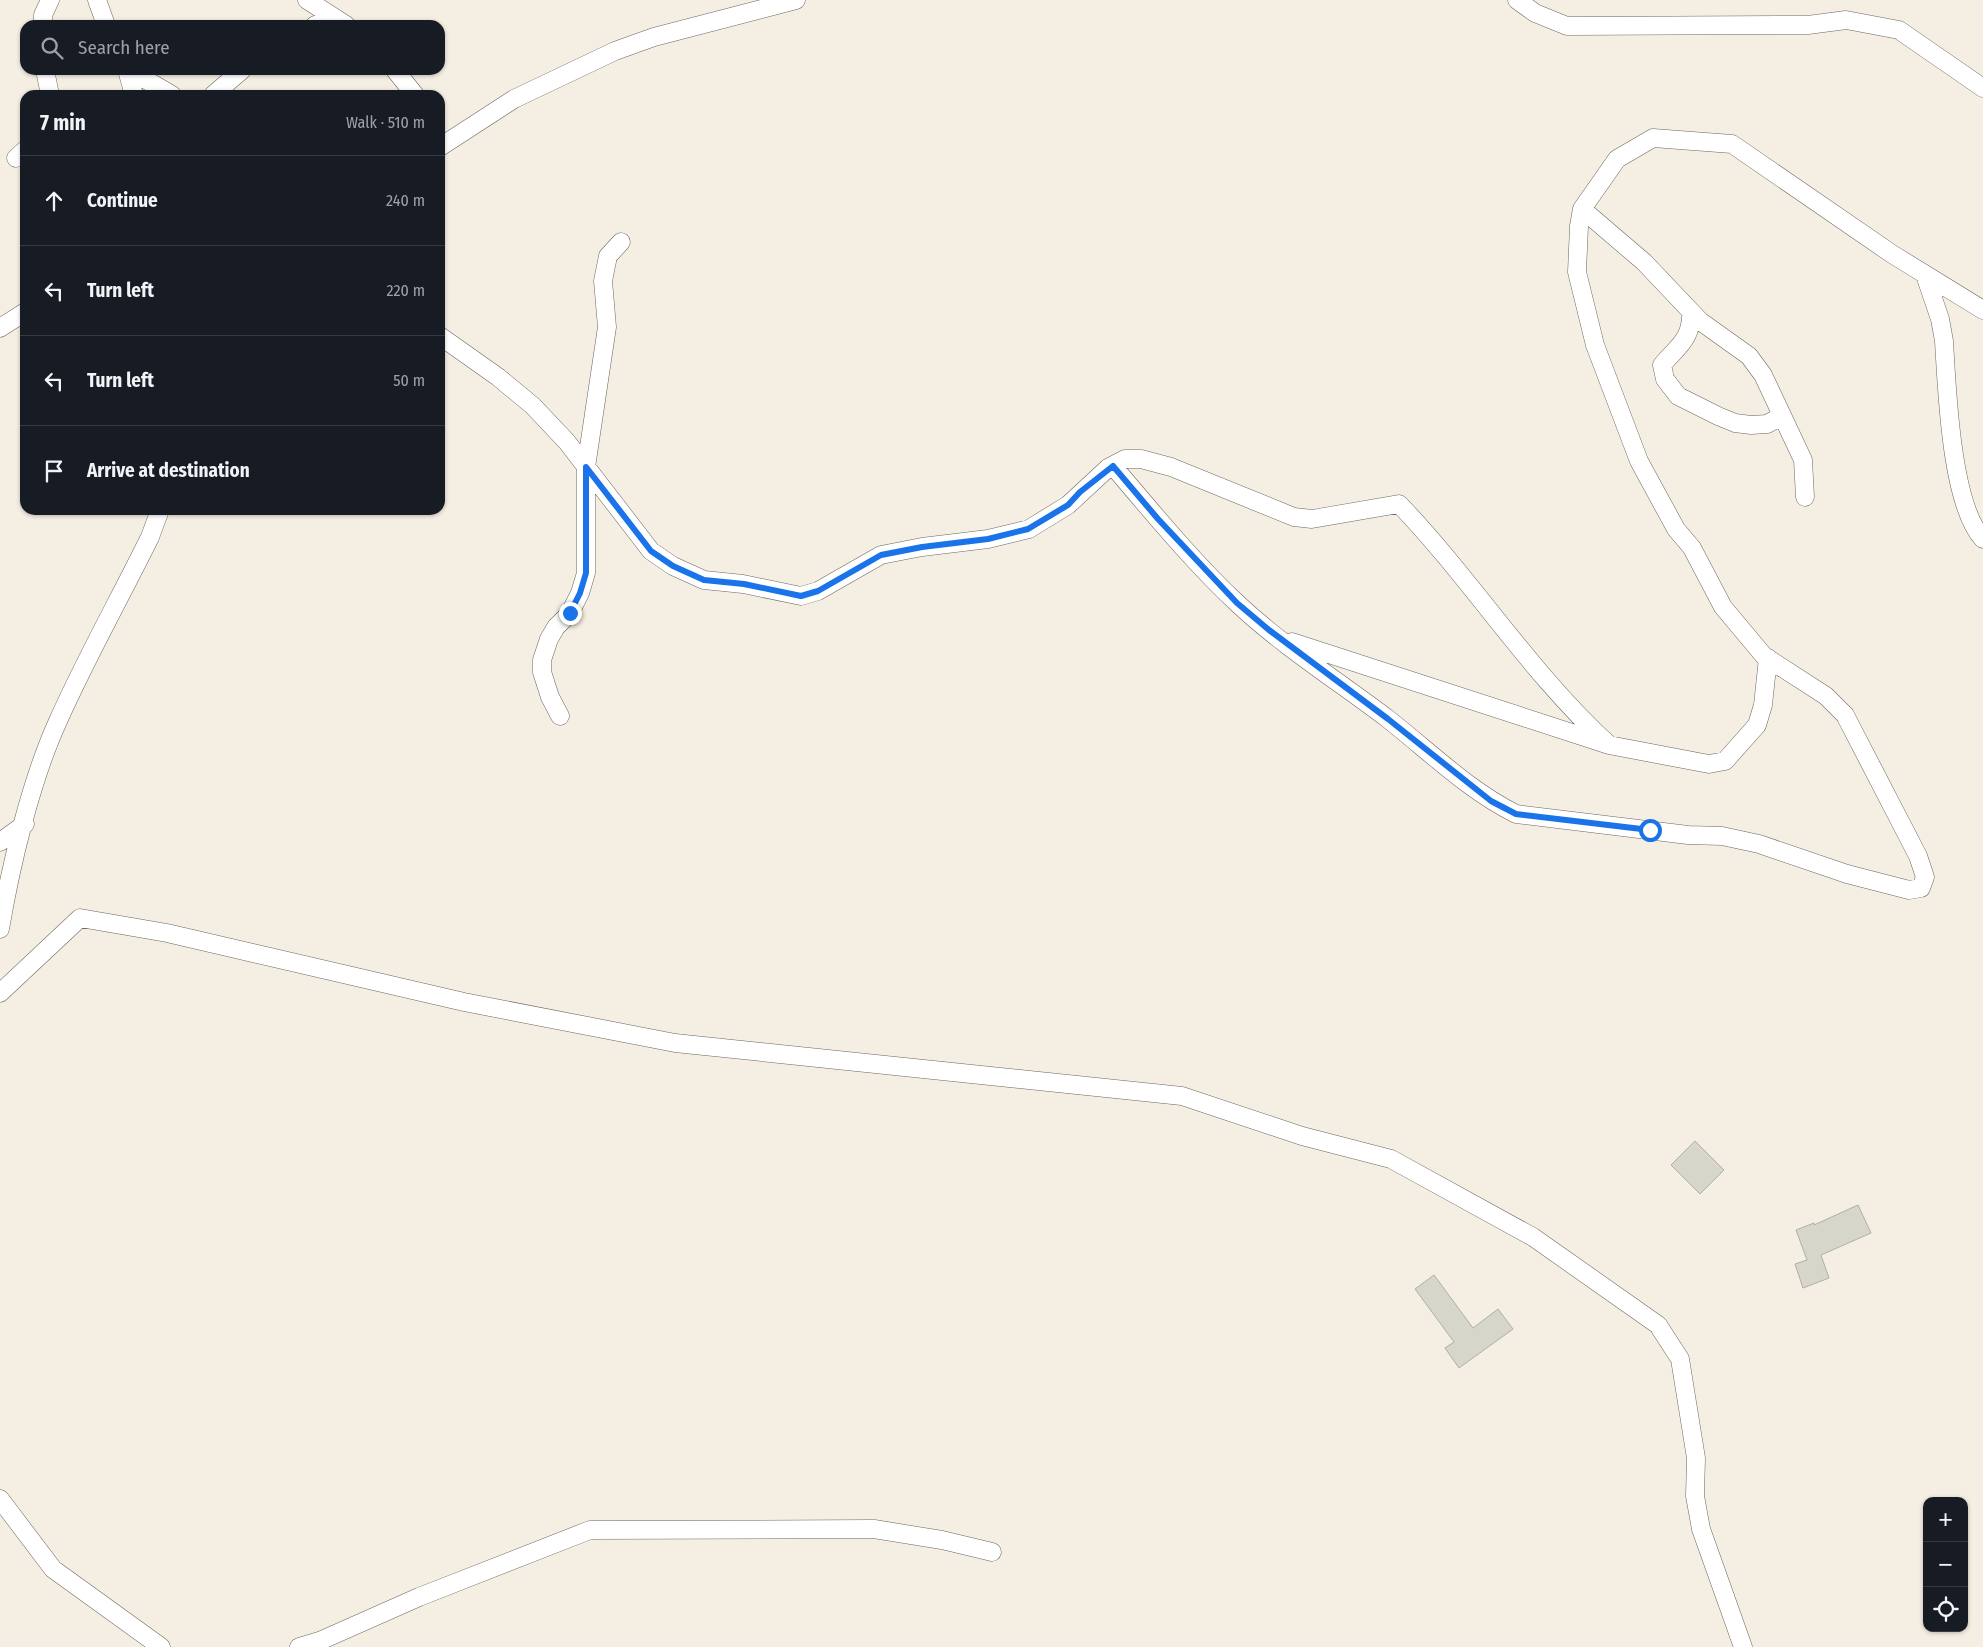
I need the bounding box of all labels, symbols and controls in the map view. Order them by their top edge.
search box [20,20,445,75]
icon: search [38,34,66,62]
text: Search here [78,36,170,59]
text: 7 min [40,110,86,136]
text: Walk · 510 m [346,113,425,132]
icon: ahead [40,187,68,215]
text: Continue [87,189,158,212]
text: 240 m [386,191,425,210]
icon: left [40,277,68,305]
text: Turn left [87,279,154,302]
text: 220 m [386,281,425,300]
icon: left [40,367,68,395]
text: Turn left [87,369,154,392]
text: 50 m [393,371,425,390]
icon: arrive [40,457,68,485]
text: Arrive at destination [87,459,250,482]
route end [559,602,582,625]
route start [1639,819,1662,842]
map controls [1923,1497,1968,1632]
button: + [1923,1497,1968,1542]
button: − [1923,1542,1968,1587]
button: locate [1923,1587,1968,1632]

